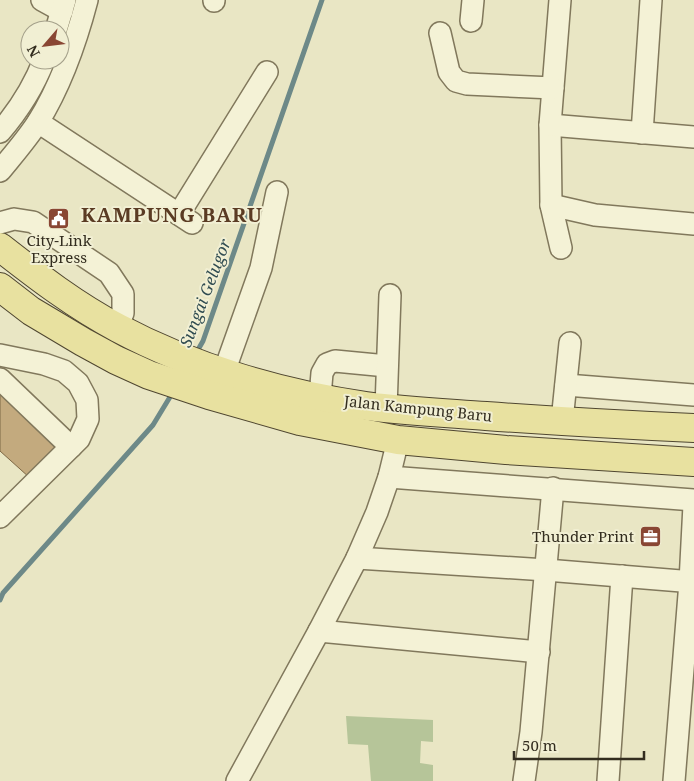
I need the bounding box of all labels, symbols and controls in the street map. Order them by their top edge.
north arrow [20,20,70,70]
text: N [22,42,44,61]
district label: KAMPUNG BARU [81,201,263,228]
public building icon: City-Link Express [47,206,71,230]
place label: City-Link Express [26,230,92,267]
water label: Sungai Gelugor [174,235,236,350]
street label: Jalan Kampung Baru [342,390,494,426]
office icon: Thunder Print [638,525,662,549]
place label: Thunder Print [532,526,634,546]
scale bar [514,728,644,760]
text: 50 m [522,735,557,755]

